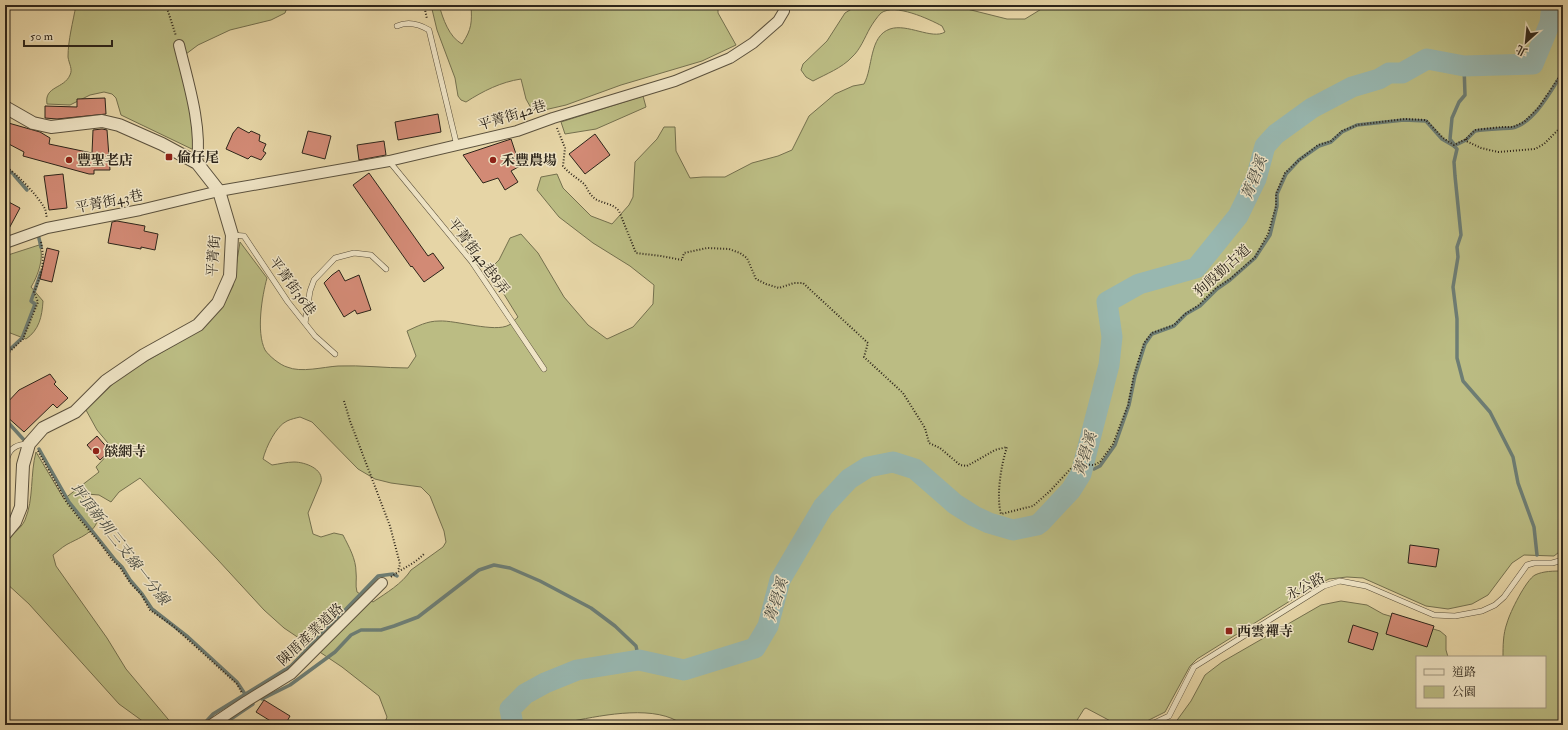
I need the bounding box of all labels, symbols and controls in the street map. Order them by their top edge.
scale bar [24,22,112,48]
north arrow [1506,22,1546,62]
text: 50 m [30,29,54,44]
text: 北 [1514,42,1530,59]
street label: 平菁街42巷 [476,97,548,134]
place label: 倫仔尾 [177,149,219,166]
place label: 豐聖老店 [77,152,133,169]
marker: 倫仔尾 [164,152,174,162]
place label: 禾豐農場 [501,152,557,169]
water label: 菁礐溪 [1238,152,1272,203]
marker: 豐聖老店 [64,155,74,165]
marker: 禾豐農場 [488,155,498,165]
street label: 平菁街43巷 [74,187,145,216]
street label: 平菁街42巷8弄 [444,215,513,298]
street label: 平菁街 [203,234,224,278]
street label: 狗殷勤古道 [1191,241,1254,300]
street label: 平菁街36巷 [266,254,320,319]
water label: 菁礐溪 [1070,428,1102,478]
place label: 燄網寺 [104,443,146,460]
marker: 燄網寺 [91,446,101,456]
water label: 坪頂新圳三支線一分線 [66,479,174,611]
street label: 永公路 [1283,569,1328,604]
water label: 菁礐溪 [760,574,793,624]
street label: 陳厝產業道路 [274,600,347,669]
place label: 西雲禪寺 [1237,623,1293,640]
marker: 西雲禪寺 [1224,626,1234,636]
legend [1416,656,1546,708]
text: 道路 [1452,665,1476,680]
text: 公園 [1452,685,1476,700]

